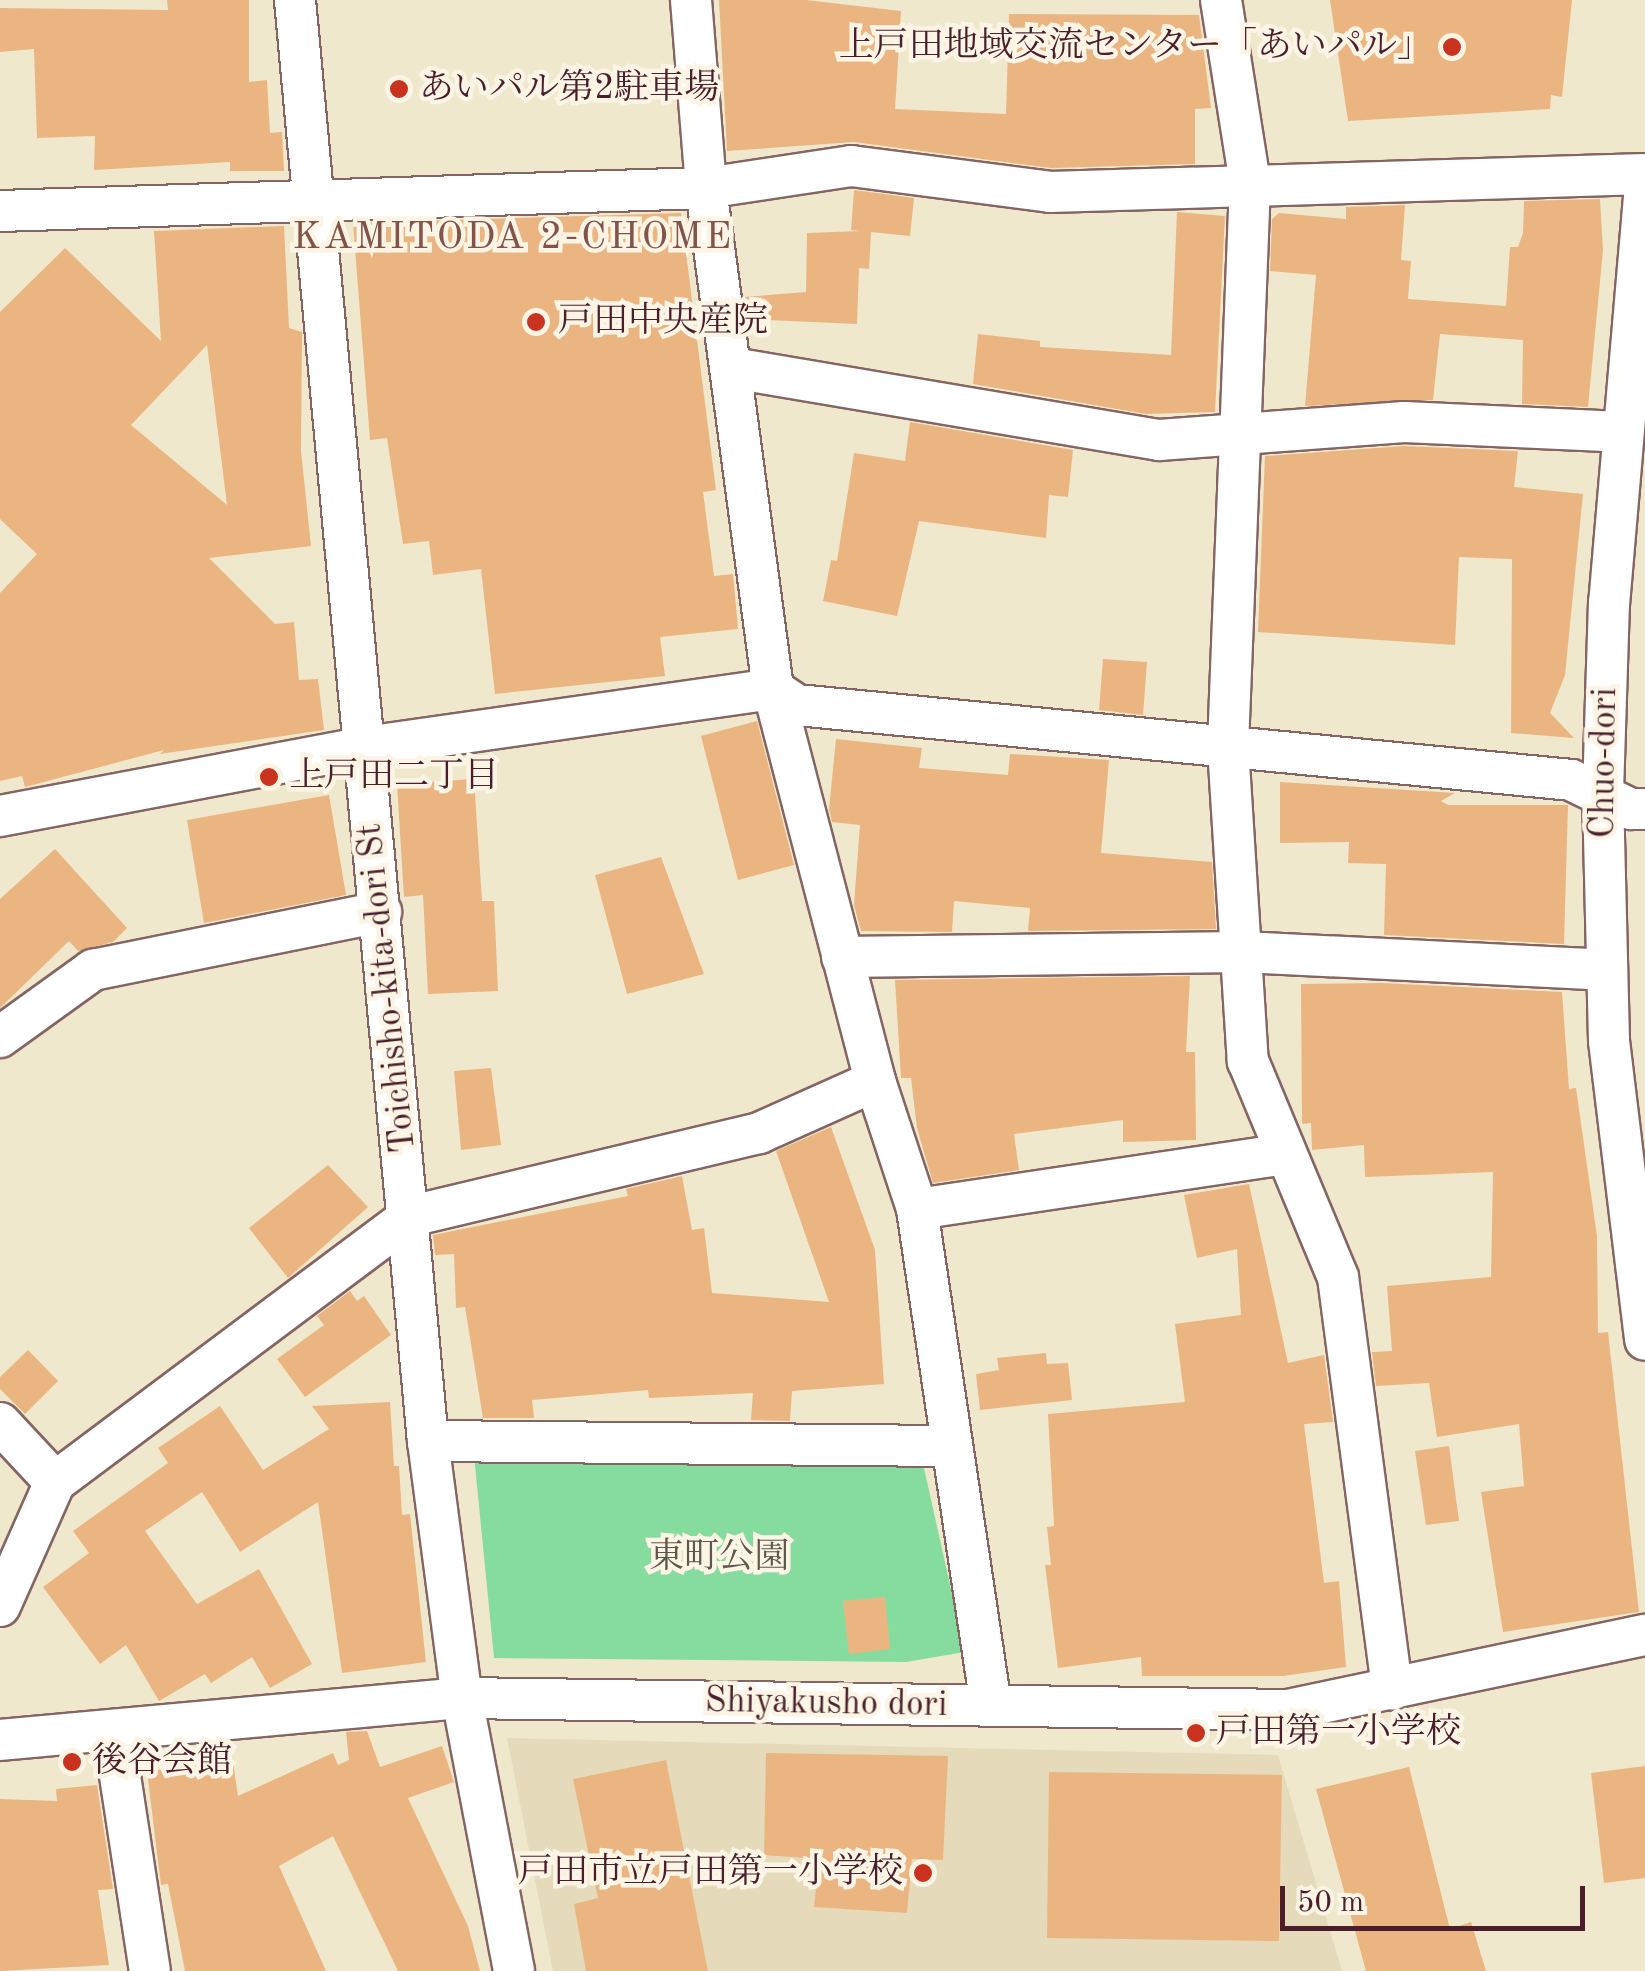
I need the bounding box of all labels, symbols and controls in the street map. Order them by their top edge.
place label: 上戸田地域交流センター「あいパル」 [837,26,1432,68]
marker: 上戸田地域交流センター「あいパル」 [1441,36,1463,58]
place label: あいパル第2駐車場 [419,68,719,110]
marker: あいパル第2駐車場 [388,78,410,100]
district label: KAMITODA 2-CHOME [292,216,734,262]
place label: 戸田中央産院 [558,301,768,343]
marker: 戸田中央産院 [523,309,549,335]
street label: Chuo-dori [1583,687,1627,839]
place label: 上戸田二丁目 [289,756,499,798]
marker: 上戸田二丁目 [258,766,280,788]
street label: Toichisho-kita-dori St [350,821,426,1155]
park label: 東町公園 [649,1537,789,1579]
street label: Shiyakusho dori [704,1681,948,1727]
place label: 戸田第一小学校 [1216,1712,1461,1754]
marker: 戸田第一小学校 [1185,1722,1207,1744]
place label: 後谷会館 [92,1741,232,1783]
marker: 後谷会館 [61,1751,83,1773]
place label: 戸田市立戸田第一小学校 [518,1852,903,1894]
marker: 戸田市立戸田第一小学校 [912,1862,934,1884]
scale bar [1285,1866,1590,1928]
text: 50 m [1297,1888,1364,1918]

